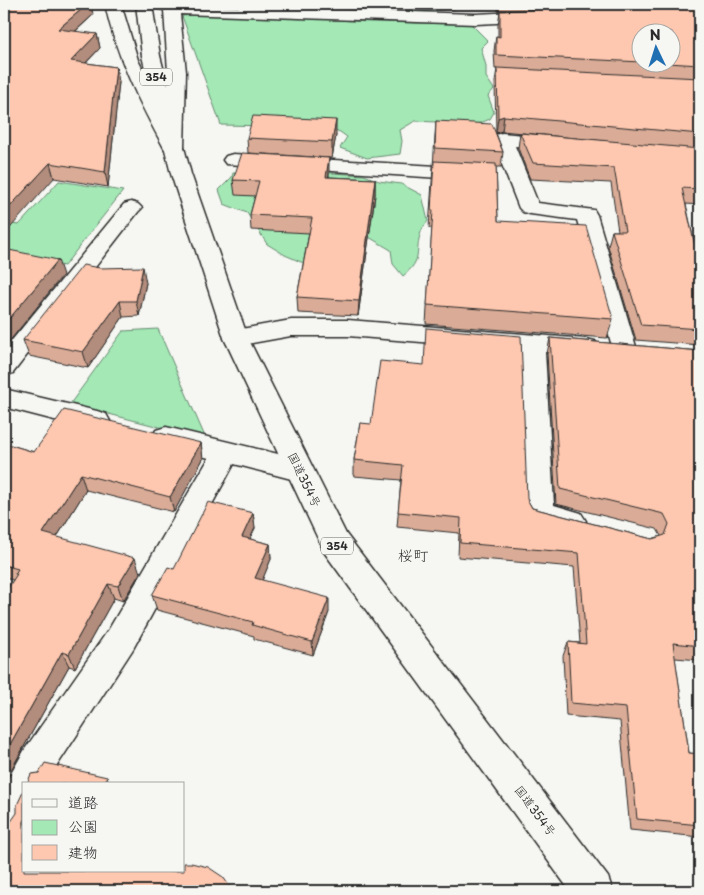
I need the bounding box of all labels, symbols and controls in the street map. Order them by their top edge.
north arrow [632,22,682,72]
text: N [649,24,661,45]
road number: 354 [140,68,172,86]
street label: 国道354号 [284,449,326,510]
road number: 354 [321,538,353,554]
district label: 桜町 [398,543,429,566]
street label: 国道354号 [511,781,561,839]
legend [22,782,185,872]
text: 道路 [68,790,98,813]
text: 公園 [68,814,98,837]
text: 建物 [68,840,98,863]

